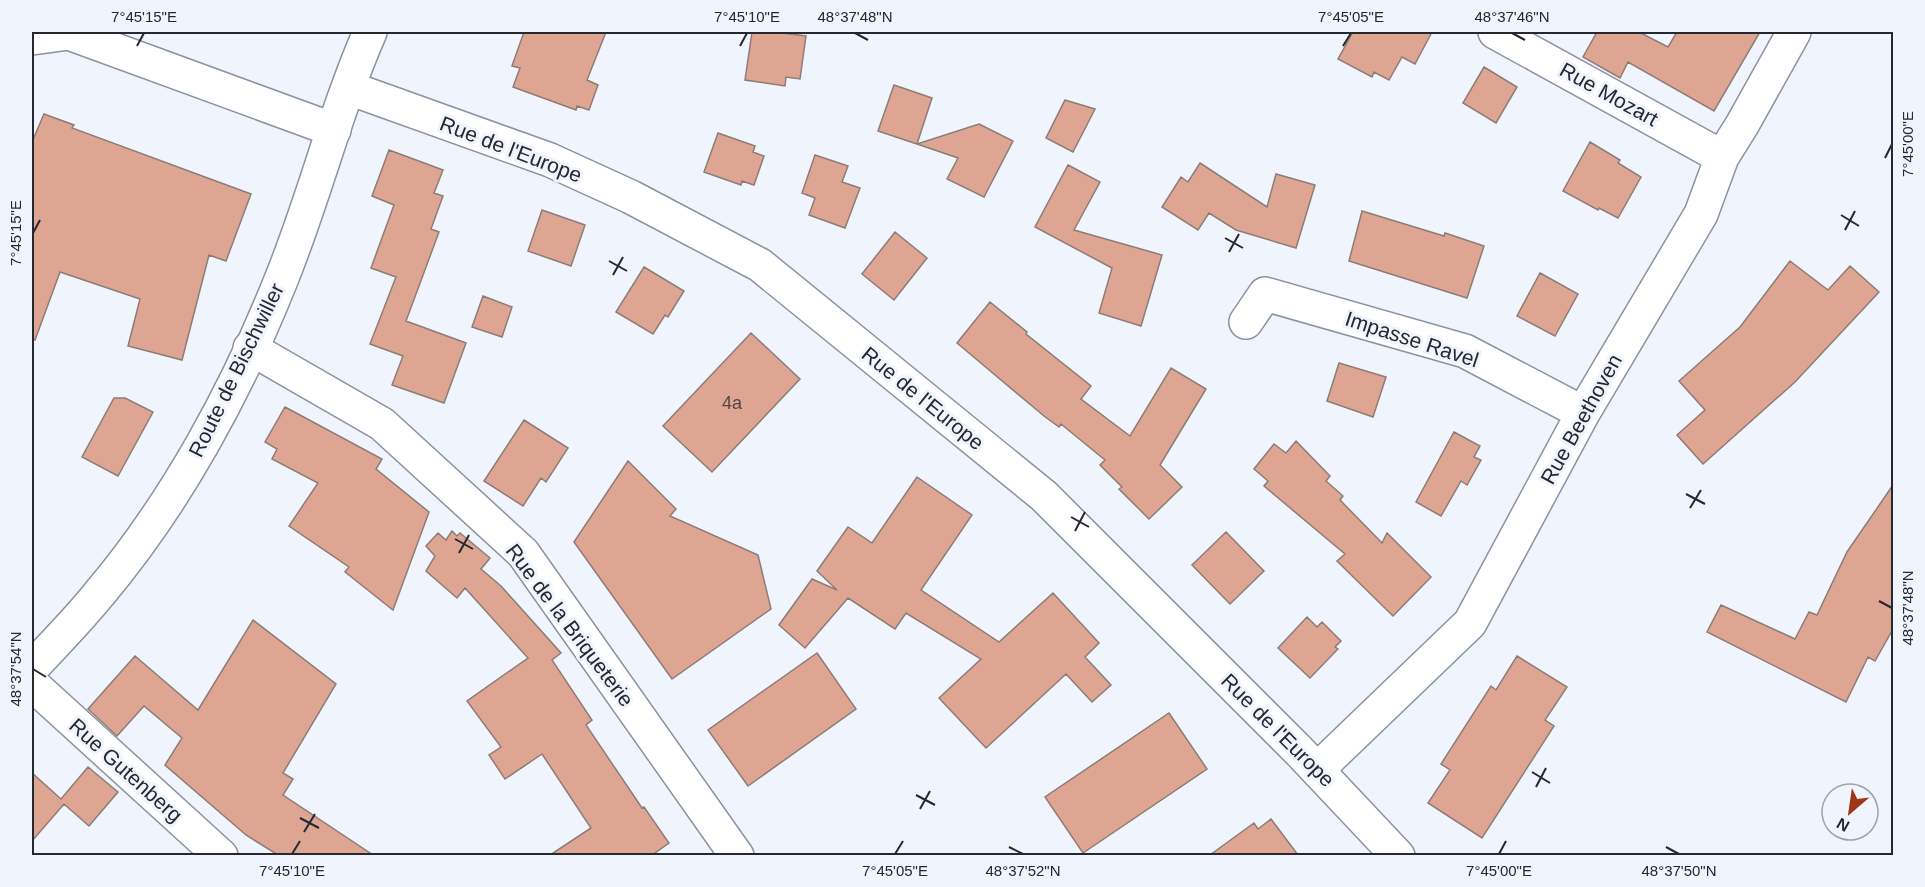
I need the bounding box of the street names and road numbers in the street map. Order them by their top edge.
street label: Rue Mozart [1556,58,1662,130]
street label: Rue de l'Europe [437,111,585,187]
street label: Route de Bischwiller [184,279,288,461]
street label: Impasse Ravel [1342,307,1482,371]
street label: Rue de l'Europe [857,342,989,454]
street label: Rue Beethoven [1536,350,1626,488]
street label: Rue de la Briqueterie [501,539,639,711]
street label: Rue de l'Europe [1217,669,1339,791]
street label: Rue Gutenberg [65,713,187,827]

